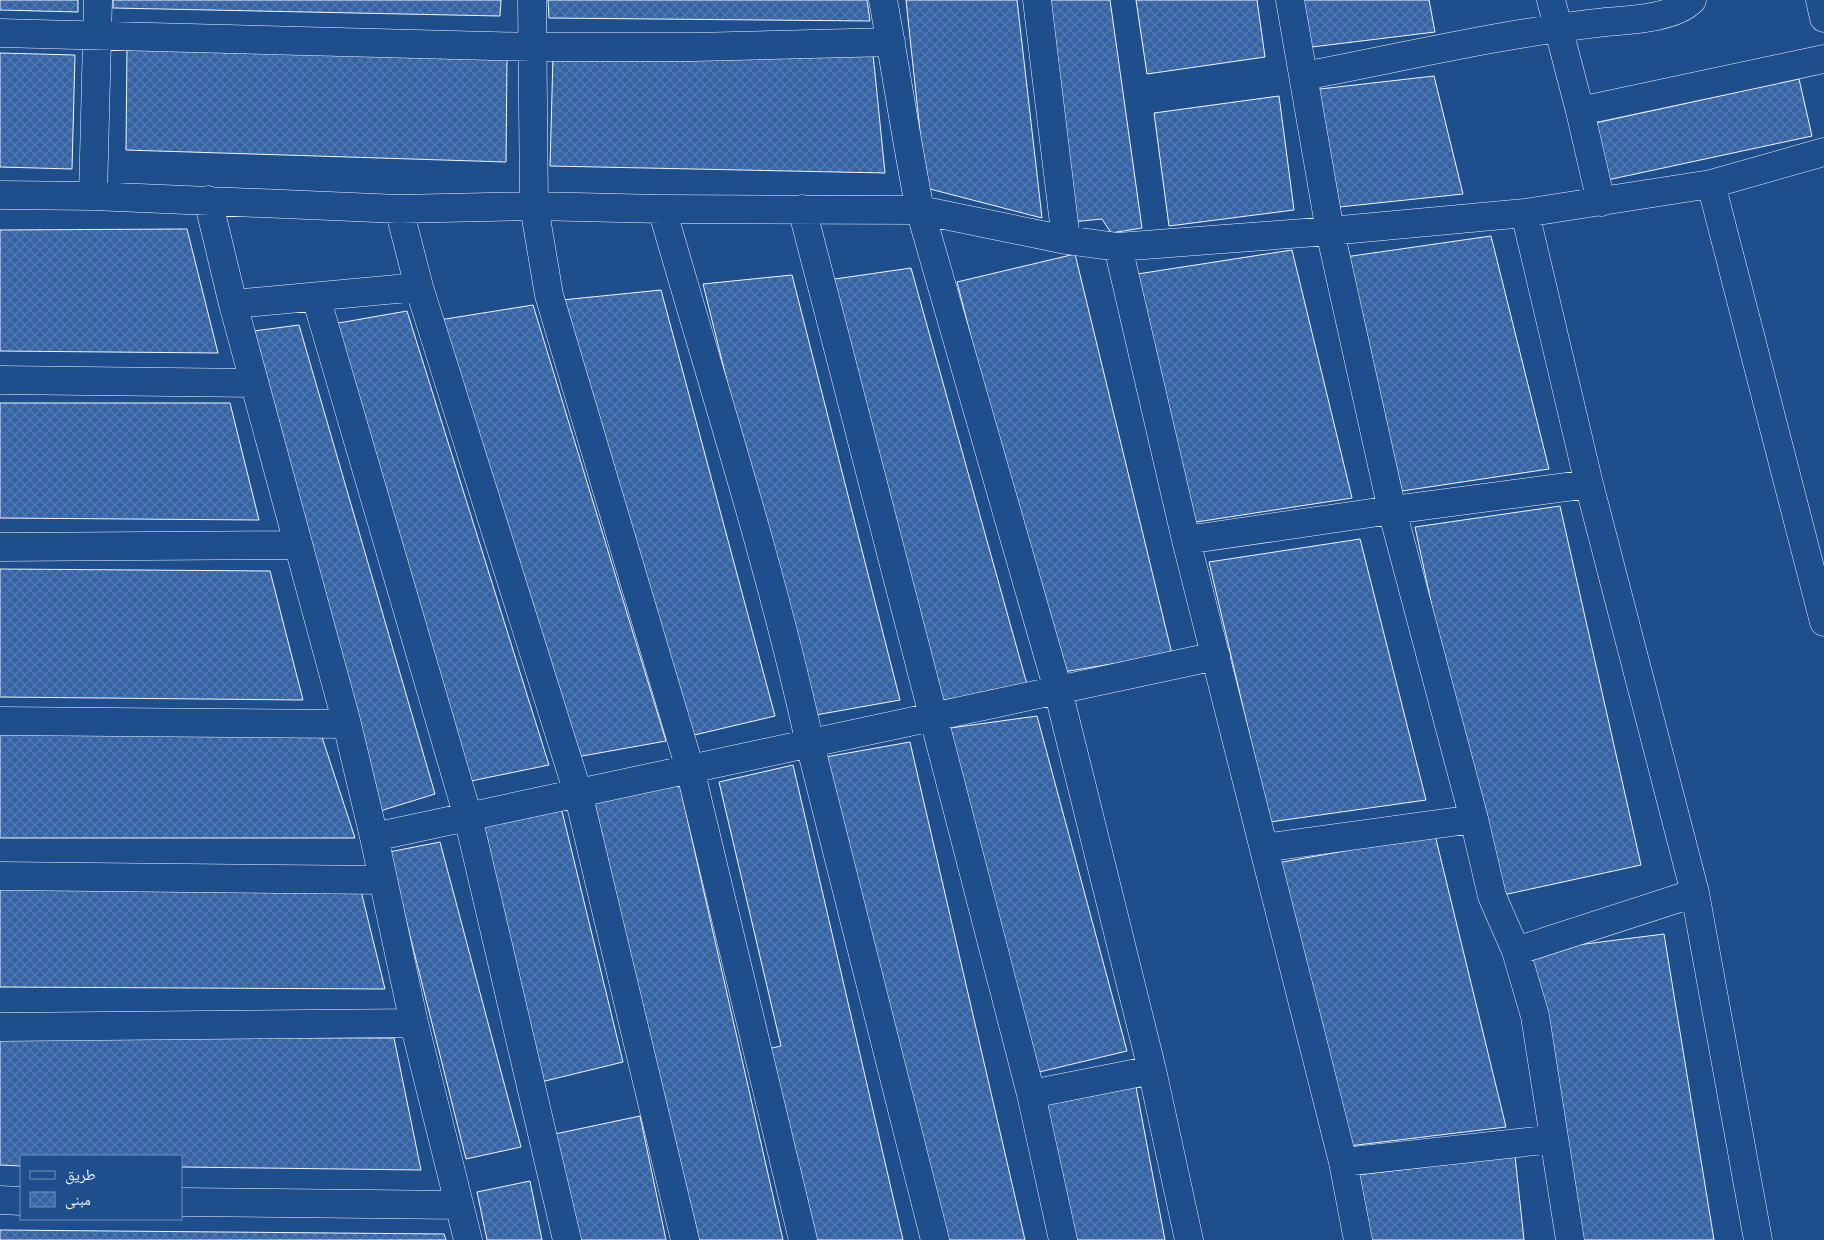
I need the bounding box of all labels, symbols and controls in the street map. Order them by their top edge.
legend [20,1155,182,1220]
text: طريق [65,1163,96,1186]
text: مبنى [65,1188,91,1211]

